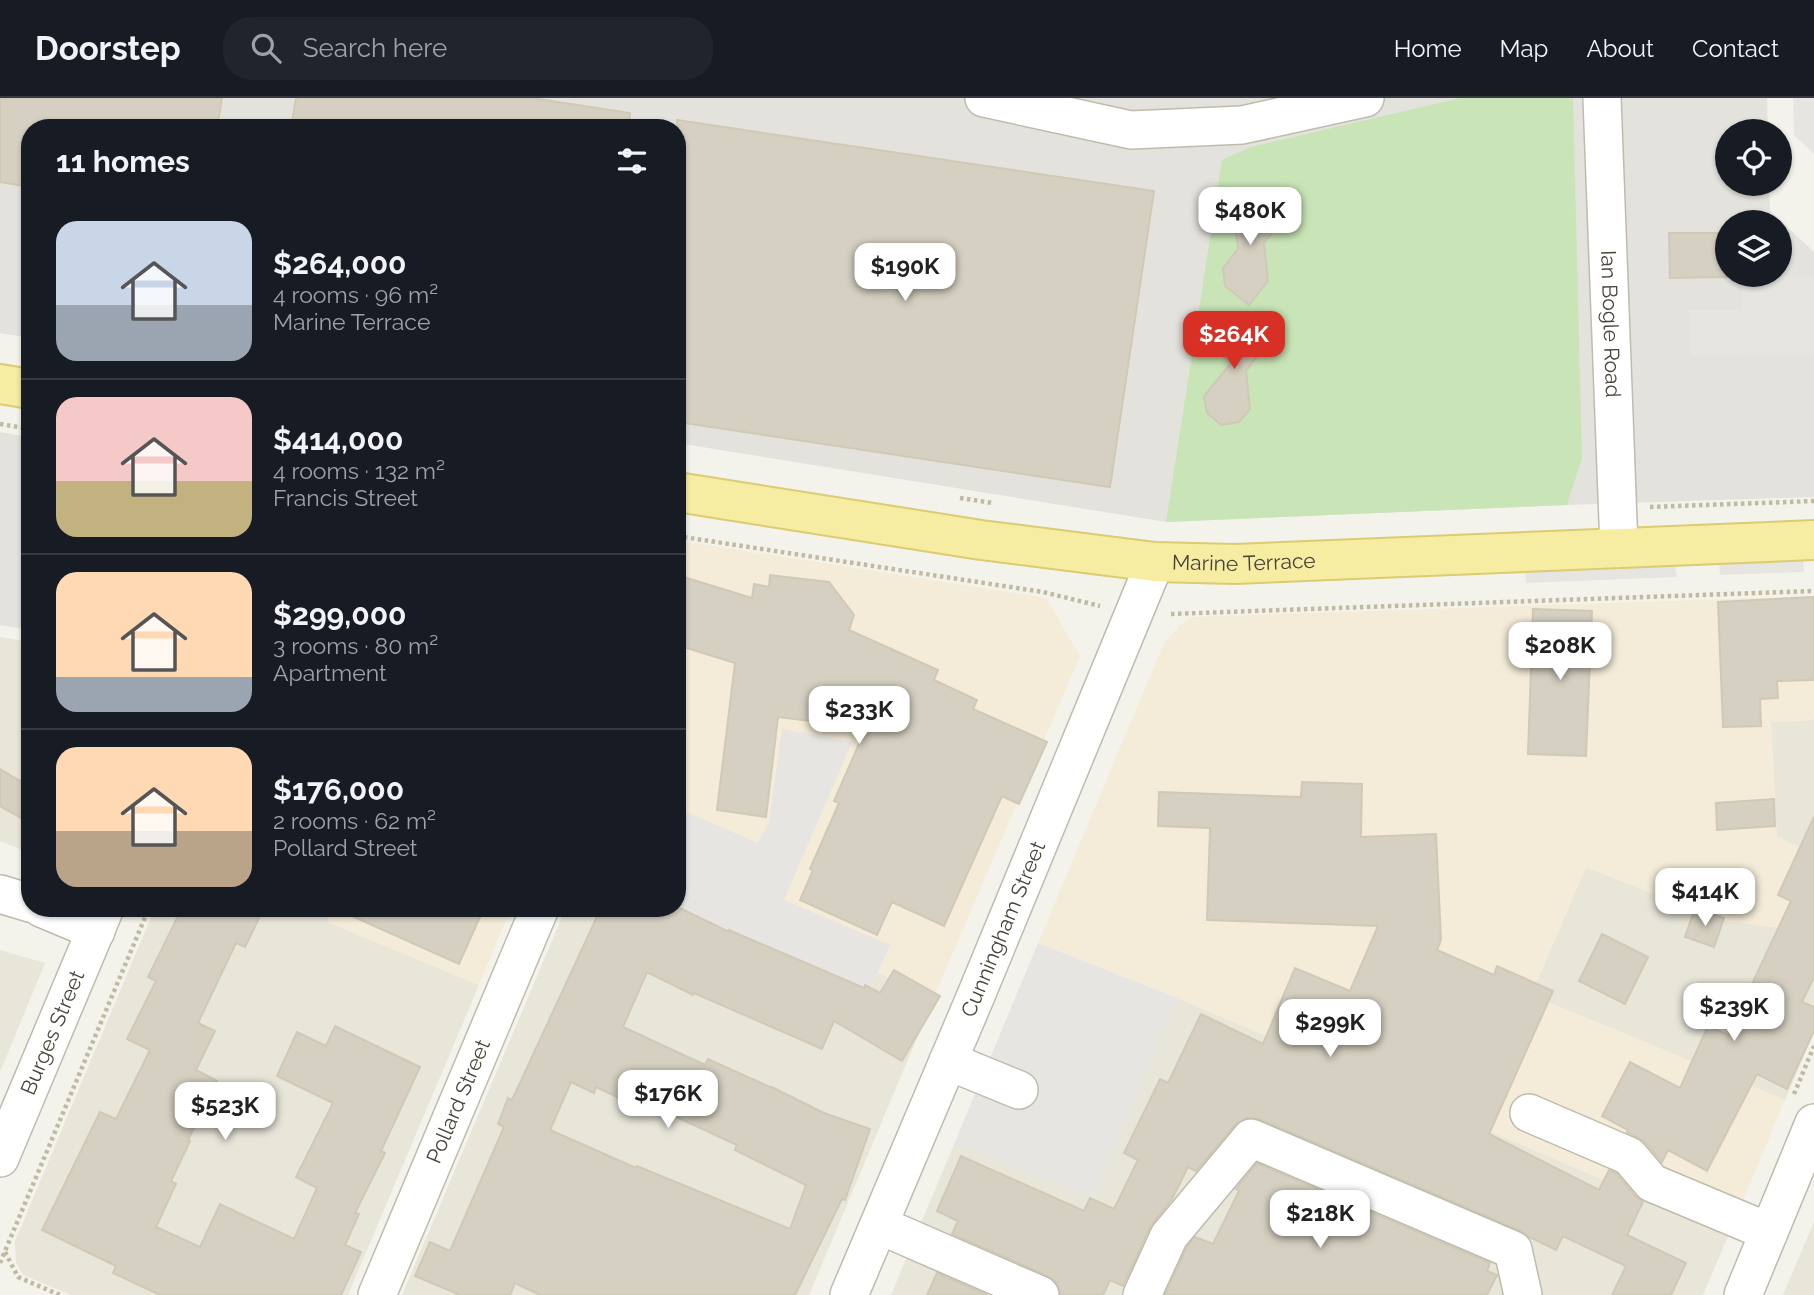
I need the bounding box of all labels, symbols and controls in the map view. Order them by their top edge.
search box [223,17,713,80]
text: Doorstep [35,29,181,68]
icon: search [247,29,285,67]
text: Search here [303,33,447,63]
text: Home [1394,34,1462,63]
text: Map [1500,34,1548,63]
text: About [1586,34,1654,63]
text: Contact [1692,34,1779,63]
map controls [1715,119,1792,287]
button: locate [1715,119,1792,196]
icon: filters [613,142,651,180]
text: 11 homes [56,144,190,179]
pin: $480K [1201,188,1299,247]
text: $480K [1214,196,1286,223]
button: layers [1715,210,1792,287]
pin: $190K [856,244,954,303]
text: $264,000 [273,246,407,281]
icon: home [112,249,196,333]
street label: Ian Bogle Road [1596,250,1626,398]
text: $190K [871,252,940,279]
text: 4 rooms · 96 m² [273,281,438,308]
text: Marine Terrace [273,308,430,335]
pin: $264K [1185,312,1283,371]
text: $264K [1199,320,1269,347]
text: $414,000 [273,422,403,457]
icon: home [112,425,196,509]
text: 4 rooms · 132 m² [273,457,445,484]
text: Francis Street [273,484,418,511]
street label: Marine Terrace [1172,548,1316,576]
text: $299,000 [273,597,407,632]
icon: home [112,600,196,684]
pin: $208K [1511,622,1609,682]
text: $208K [1525,631,1595,658]
text: 3 rooms · 80 m² [273,632,438,659]
text: Apartment [273,659,387,686]
pin: $233K [810,686,908,746]
text: $233K [825,695,893,722]
text: $176,000 [273,772,404,807]
icon: home [112,775,196,859]
text: 2 rooms · 62 m² [273,807,436,834]
text: Pollard Street [273,834,418,861]
street label: Cunningham Street [955,837,1050,1021]
pin: $414K [1656,868,1754,928]
text: $414K [1671,877,1739,904]
street label: Burges Street [15,966,89,1098]
pin: $239K [1685,984,1783,1043]
text: $239K [1699,992,1769,1019]
pin: $299K [1281,1000,1379,1059]
text: $299K [1295,1008,1365,1035]
street label: Pollard Street [421,1036,495,1167]
pin: $176K [619,1070,717,1130]
text: $176K [634,1079,702,1106]
pin: $523K [176,1082,274,1142]
text: $523K [191,1091,259,1118]
pin: $218K [1271,1190,1369,1250]
text: $218K [1286,1199,1354,1226]

